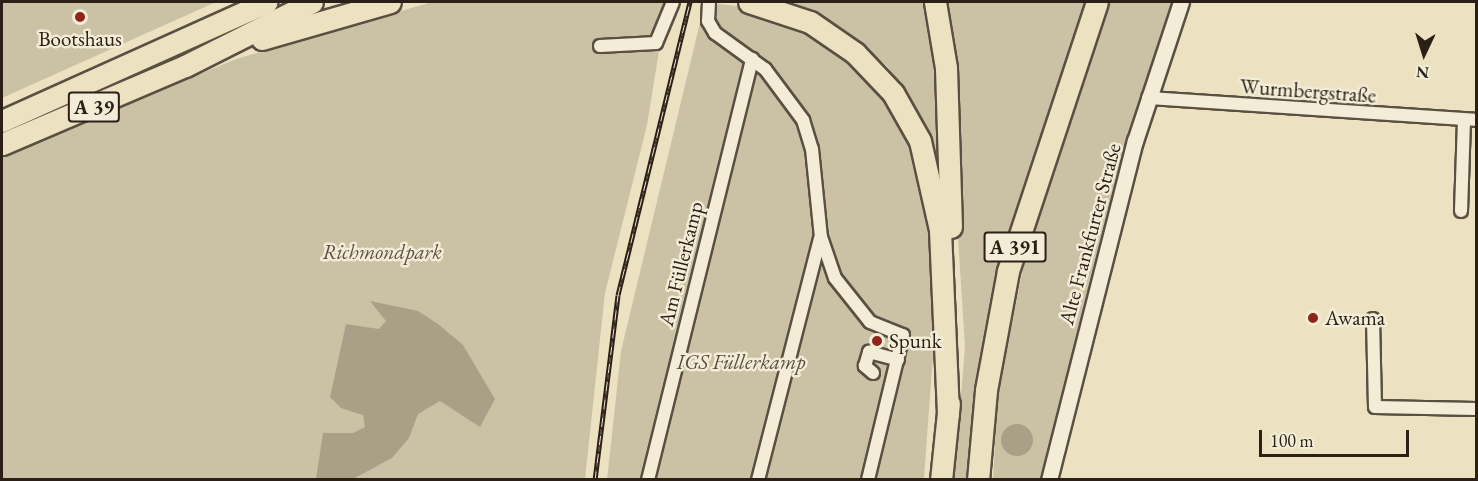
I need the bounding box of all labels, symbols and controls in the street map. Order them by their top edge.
marker: Bootshaus [73,10,87,24]
north arrow [1394,24,1454,84]
place label: Bootshaus [38,26,122,52]
text: N [1416,62,1430,83]
street label: Wurmbergstraße [1239,74,1377,108]
road number: A 39 [67,90,121,124]
street label: Alte Frankfurter Straße [1054,140,1126,328]
street label: Am Füllerkamp [653,199,709,329]
road number: A 391 [984,230,1046,264]
park label: Richmondpark [322,239,442,265]
place label: Awama [1325,305,1385,331]
marker: Awama [1306,311,1320,325]
place label: Spunk [889,328,942,354]
marker: Spunk [870,334,884,348]
park label: IGS Füllerkamp [677,349,805,375]
scale bar [1262,418,1412,456]
text: 100 m [1270,429,1314,452]

